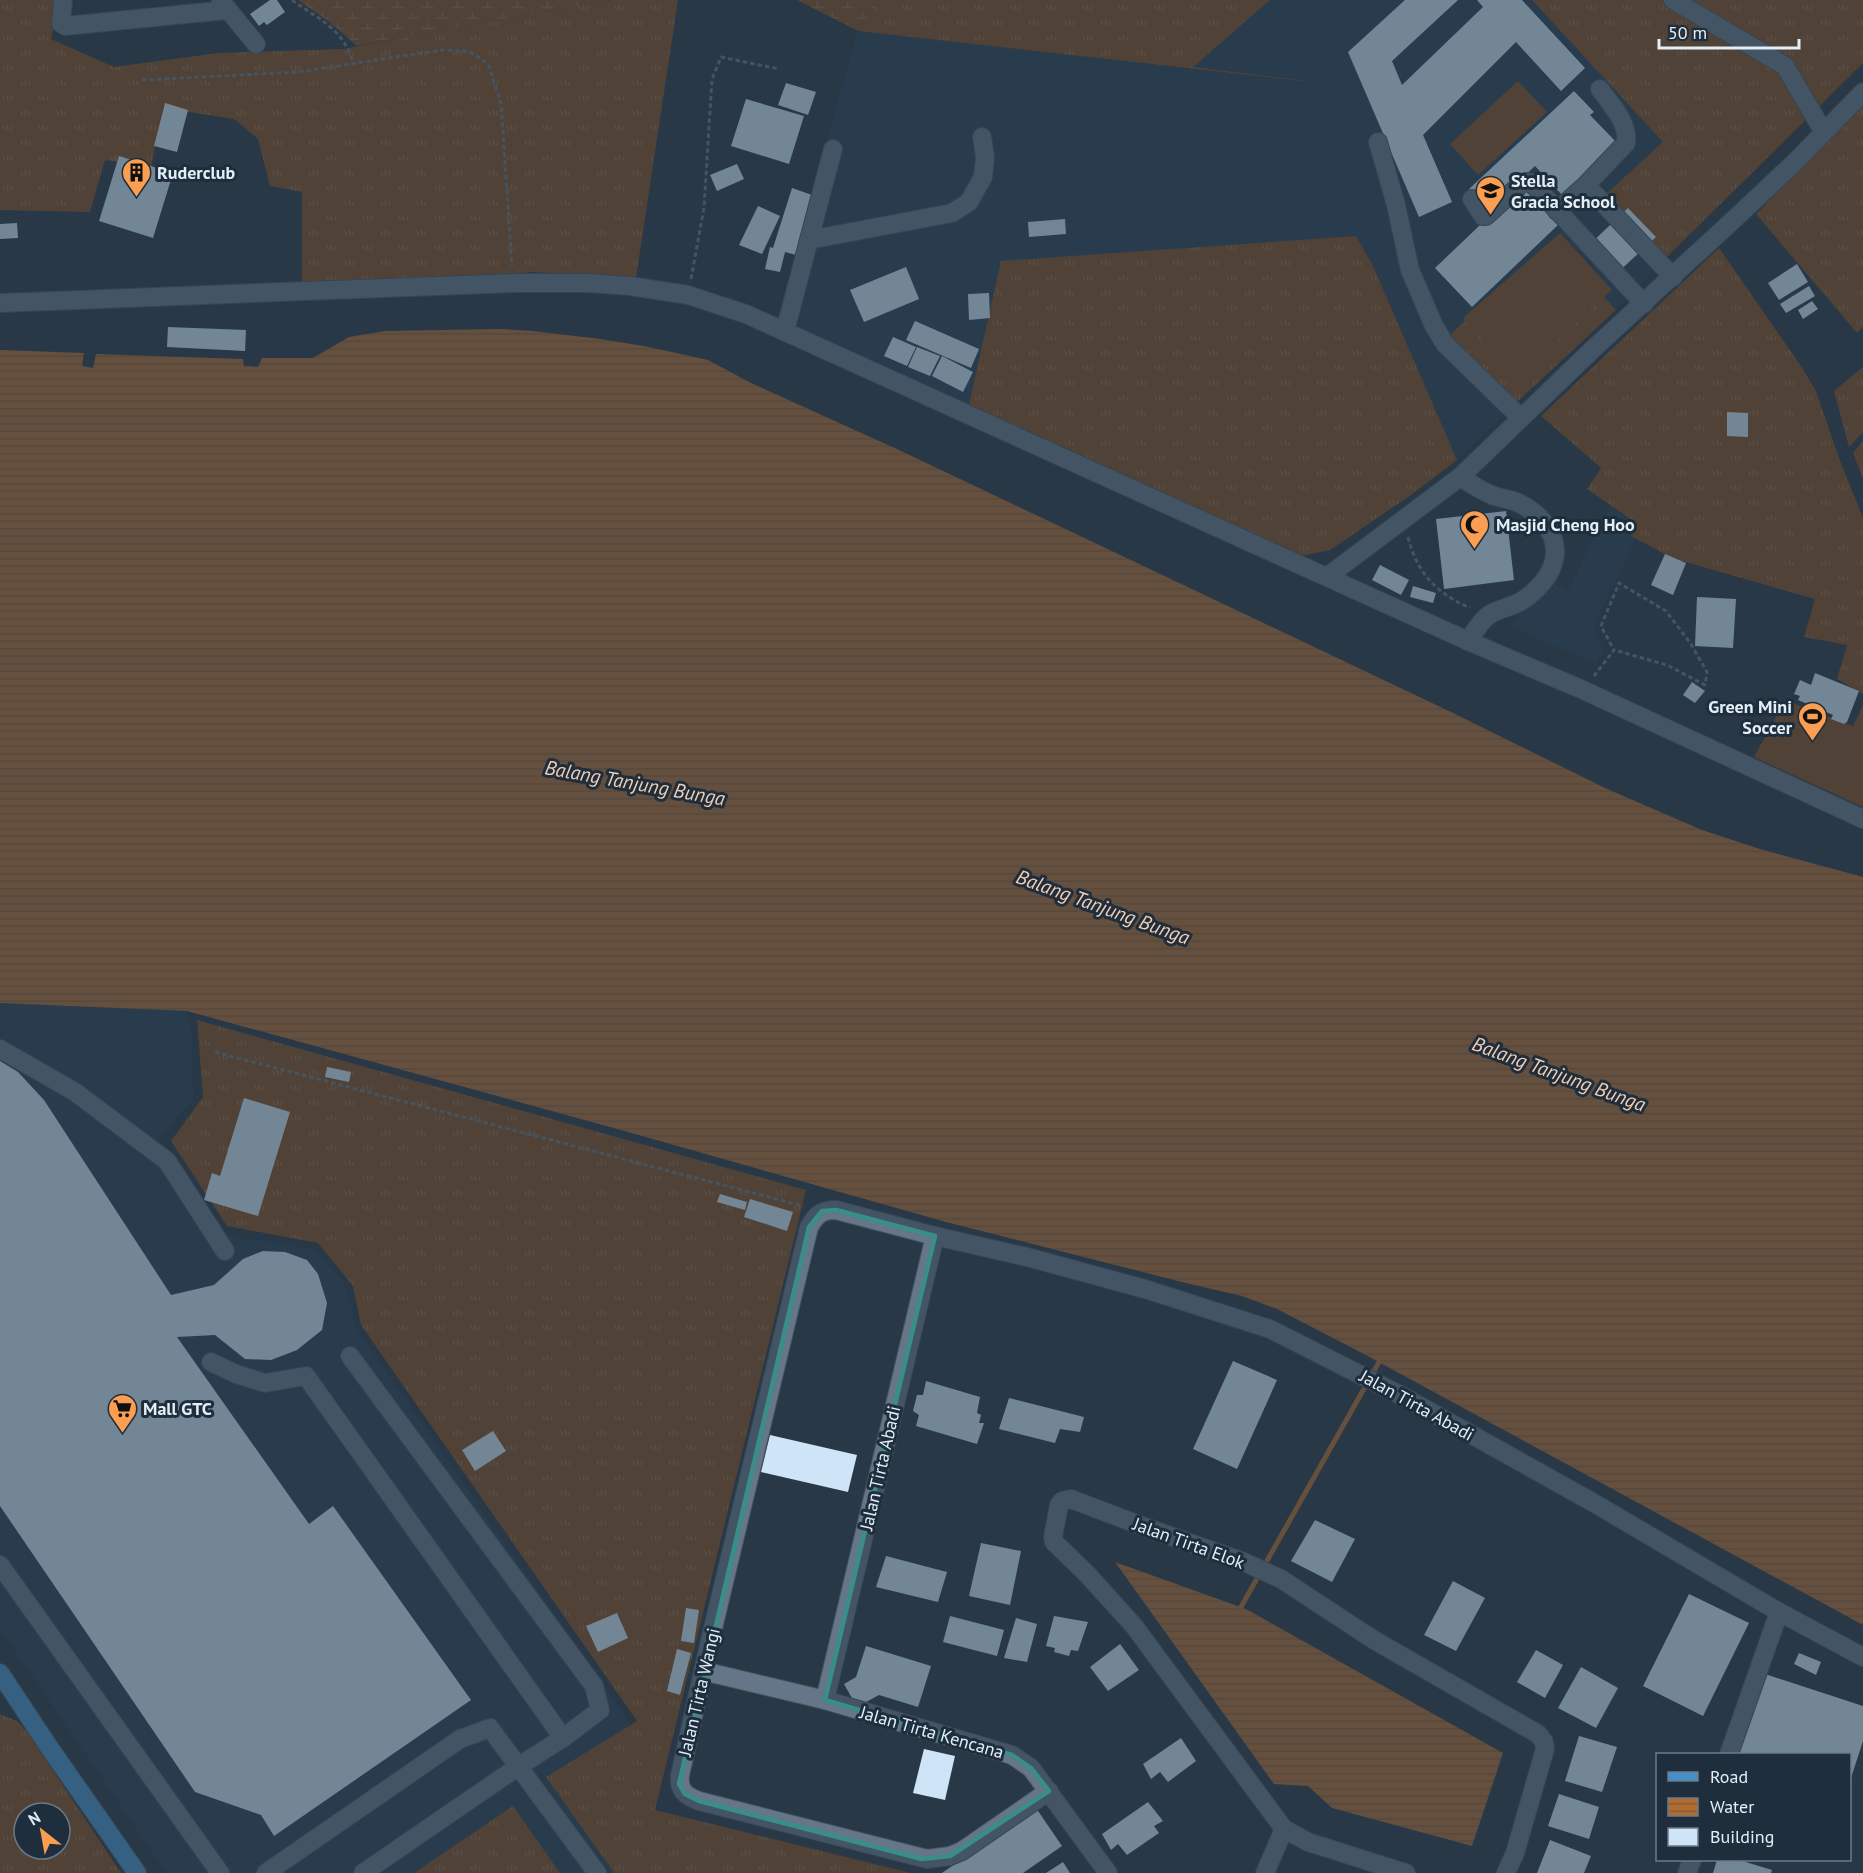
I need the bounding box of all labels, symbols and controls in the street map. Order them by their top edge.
scale bar [1659,12,1798,50]
text: 50 m [1668,21,1707,44]
building icon: Ruderclub [120,156,152,198]
place label: Ruderclub [157,161,235,184]
place label: Stella Gracia School [1511,169,1616,213]
school or university icon: Stella Gracia School [1474,174,1506,216]
mosque icon: Masjid Cheng Hoo [1459,508,1491,550]
place label: Masjid Cheng Hoo [1496,513,1635,536]
place label: Green Mini Soccer [1708,695,1793,739]
sports icon: Green Mini Soccer [1797,700,1829,742]
water label: Balang Tanjung Bunga [543,754,727,812]
water label: Balang Tanjung Bunga [1013,864,1193,951]
water label: Balang Tanjung Bunga [1469,1031,1649,1118]
street label: Jalan Tirta Abadi [1355,1364,1478,1446]
supermarket icon: Mall GTC [106,1392,138,1434]
place label: Mall GTC [143,1397,212,1420]
street label: Jalan Tirta Abadi [854,1404,905,1533]
street label: Jalan Tirta Elok [1129,1512,1248,1574]
street label: Jalan Tirta Wangi [673,1626,725,1759]
street label: Jalan Tirta Kencana [856,1700,1007,1764]
legend [1656,1753,1851,1861]
text: Road [1710,1765,1748,1788]
text: Water [1710,1795,1754,1818]
north arrow [12,1801,72,1861]
text: N [25,1807,44,1829]
text: Building [1710,1825,1774,1848]

